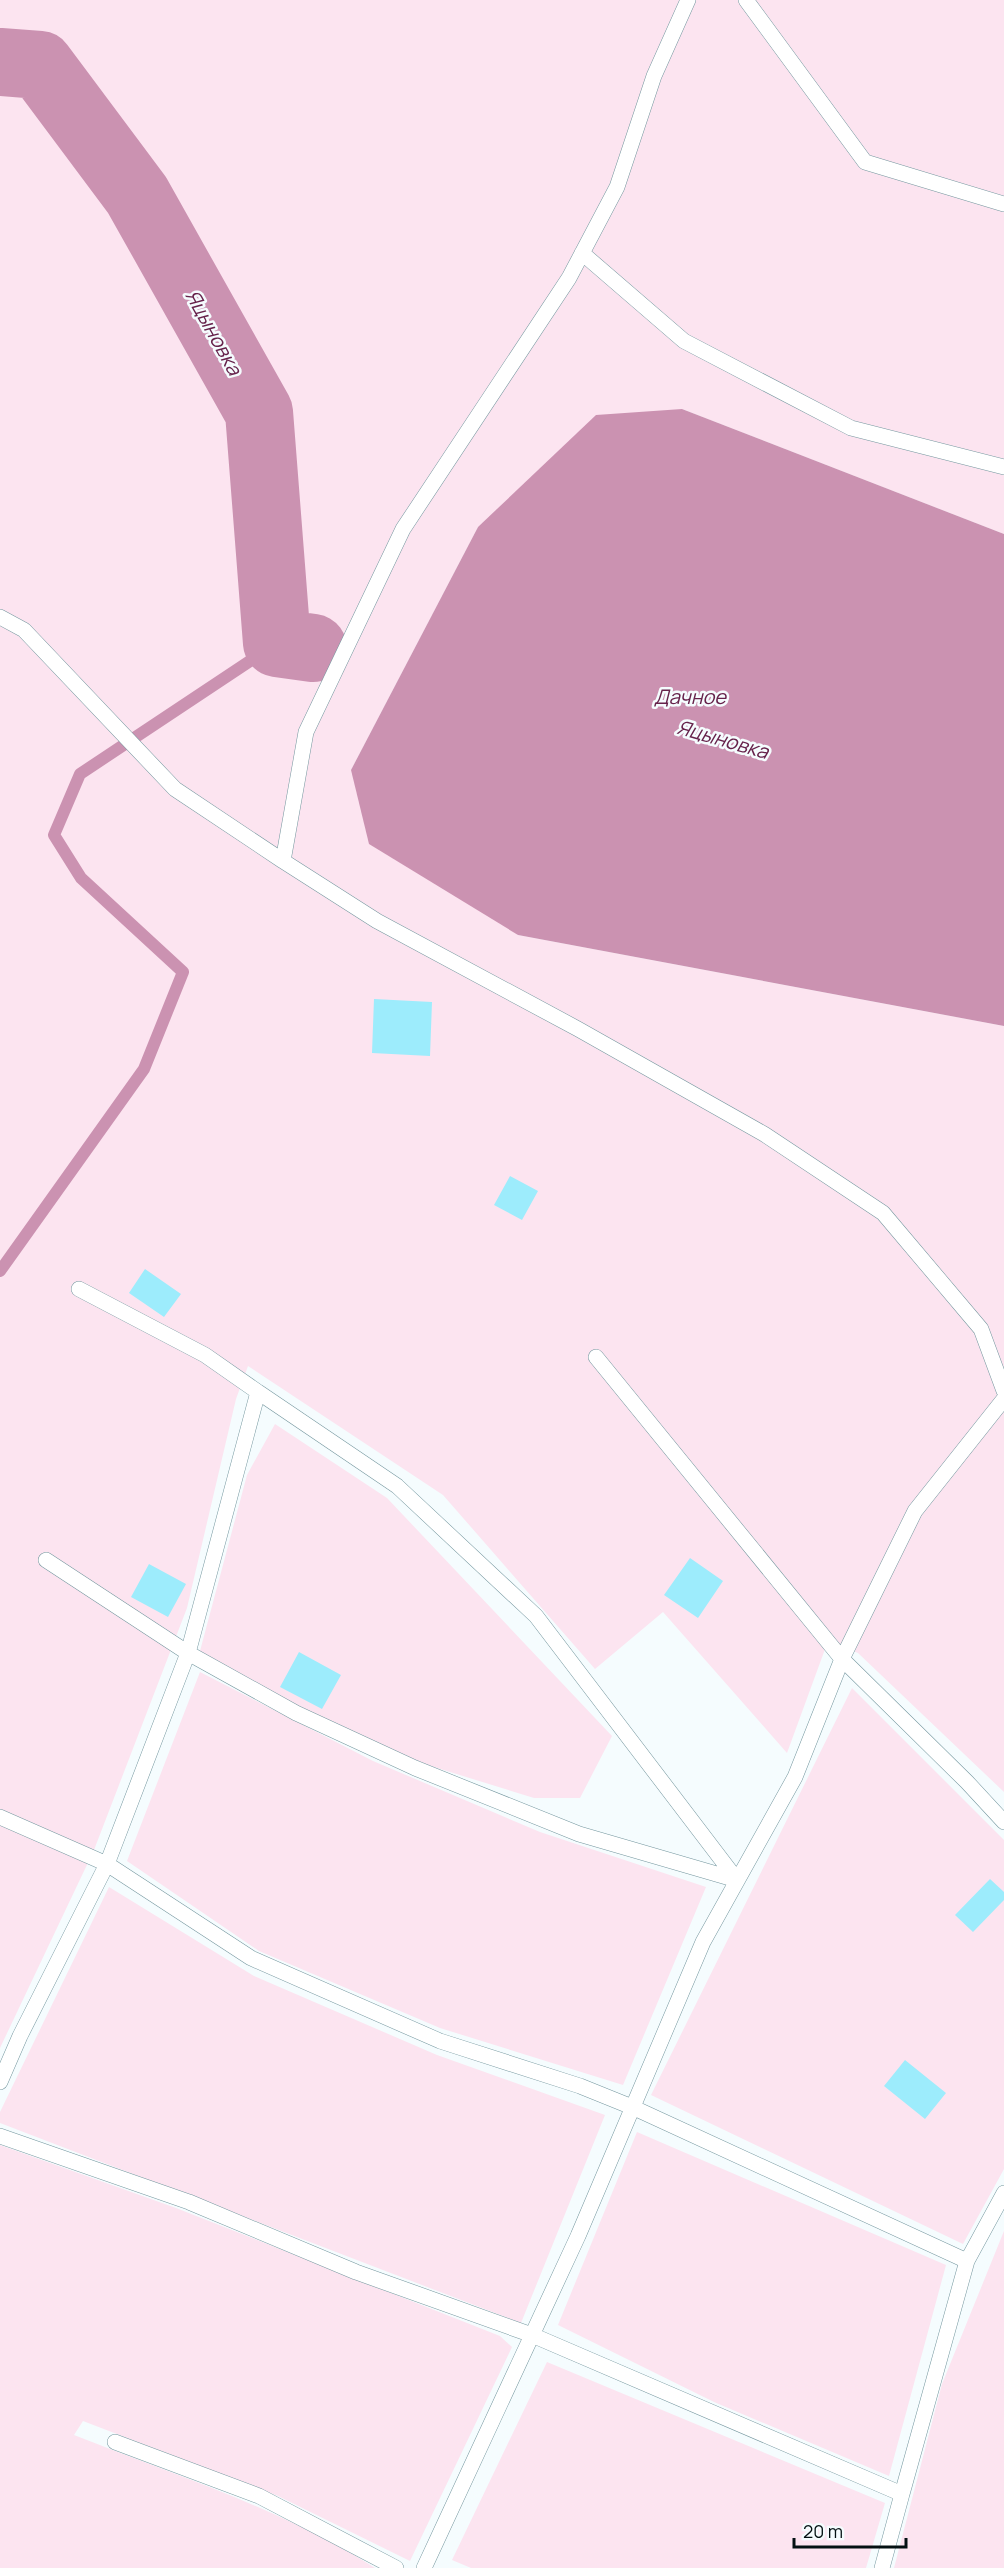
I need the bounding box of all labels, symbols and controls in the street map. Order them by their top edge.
water label: Яцыновка [179,284,249,380]
water label: Дачное [654,683,727,710]
water label: Яцыновка [674,713,773,765]
scale bar [794,2511,906,2549]
text: 20 m [803,2519,843,2543]

